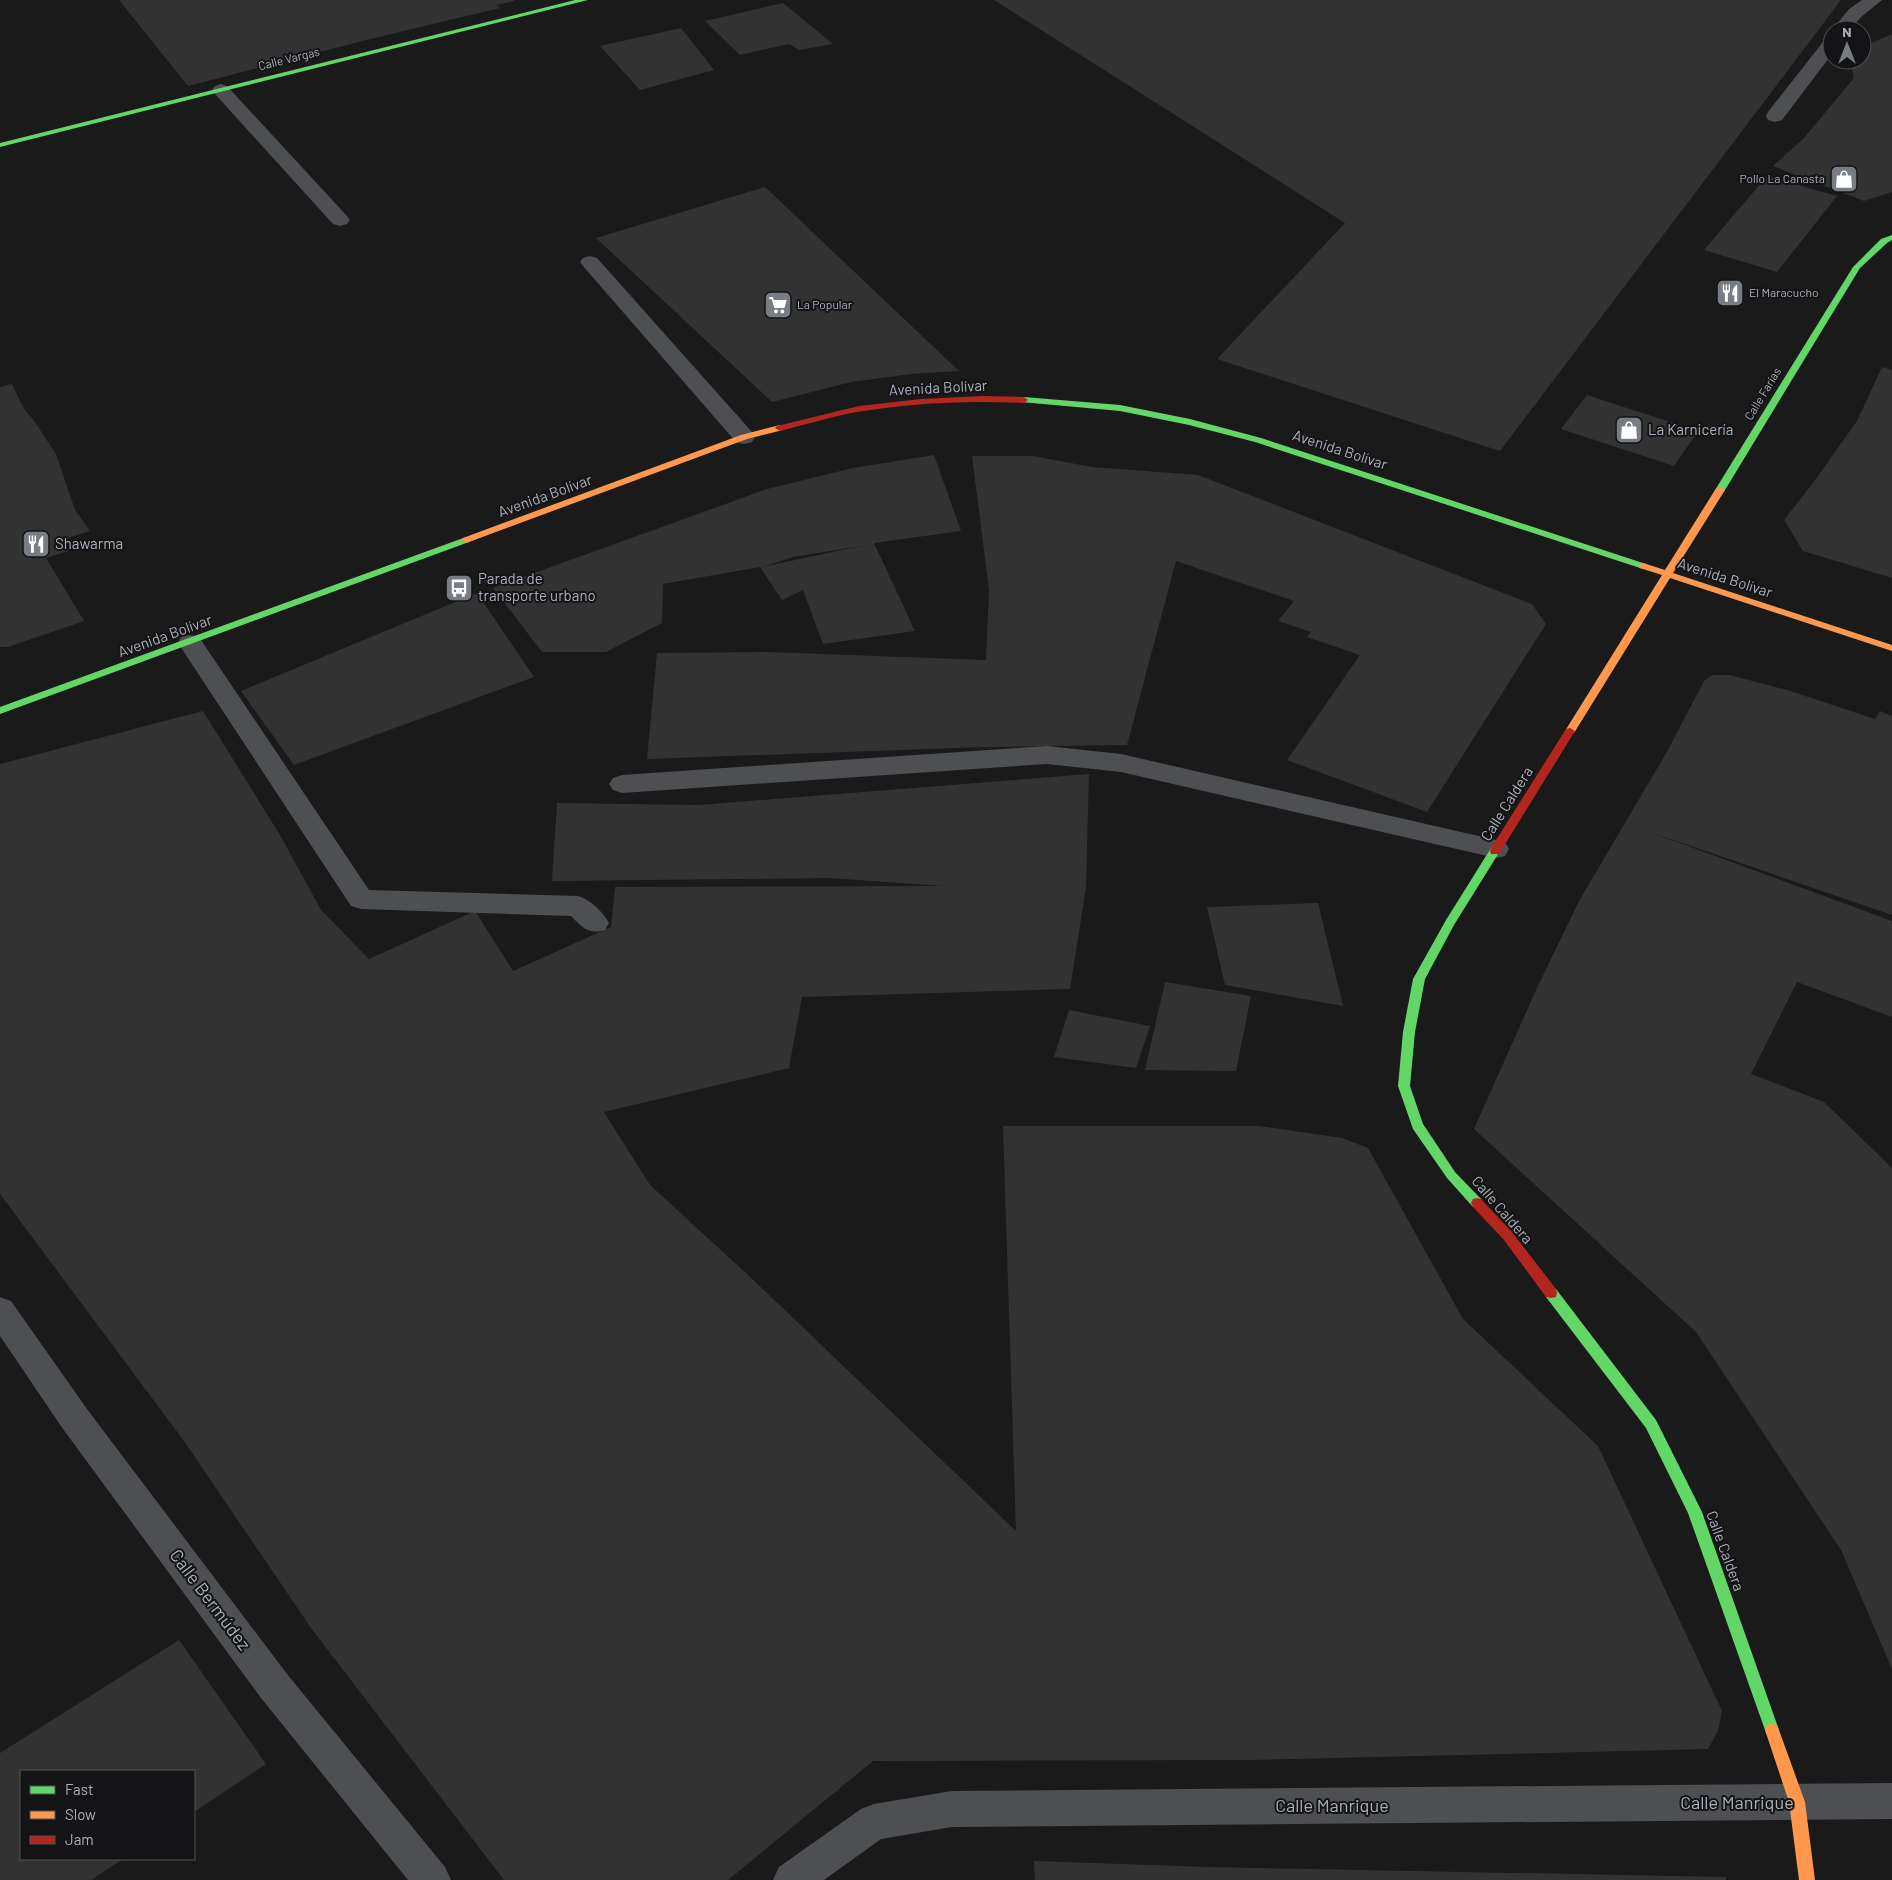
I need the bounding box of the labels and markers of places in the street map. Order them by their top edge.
shop icon: Pollo La Canasta [1829,164,1859,194]
place label: Pollo La Canasta [1740,171,1825,185]
restaurant icon: El Maracucho [1715,278,1745,308]
place label: El Maracucho [1749,285,1818,299]
supermarket icon: La Popular [763,290,793,320]
place label: La Popular [797,297,853,311]
shop icon: La Karnicería [1614,415,1644,445]
place label: La Karnicería [1648,420,1733,438]
restaurant icon: Shawarma [21,529,51,559]
place label: Shawarma [55,534,123,552]
place label: Parada de transporte urbano [478,569,596,604]
bus stop icon: Parada de transporte urbano [444,573,474,603]

